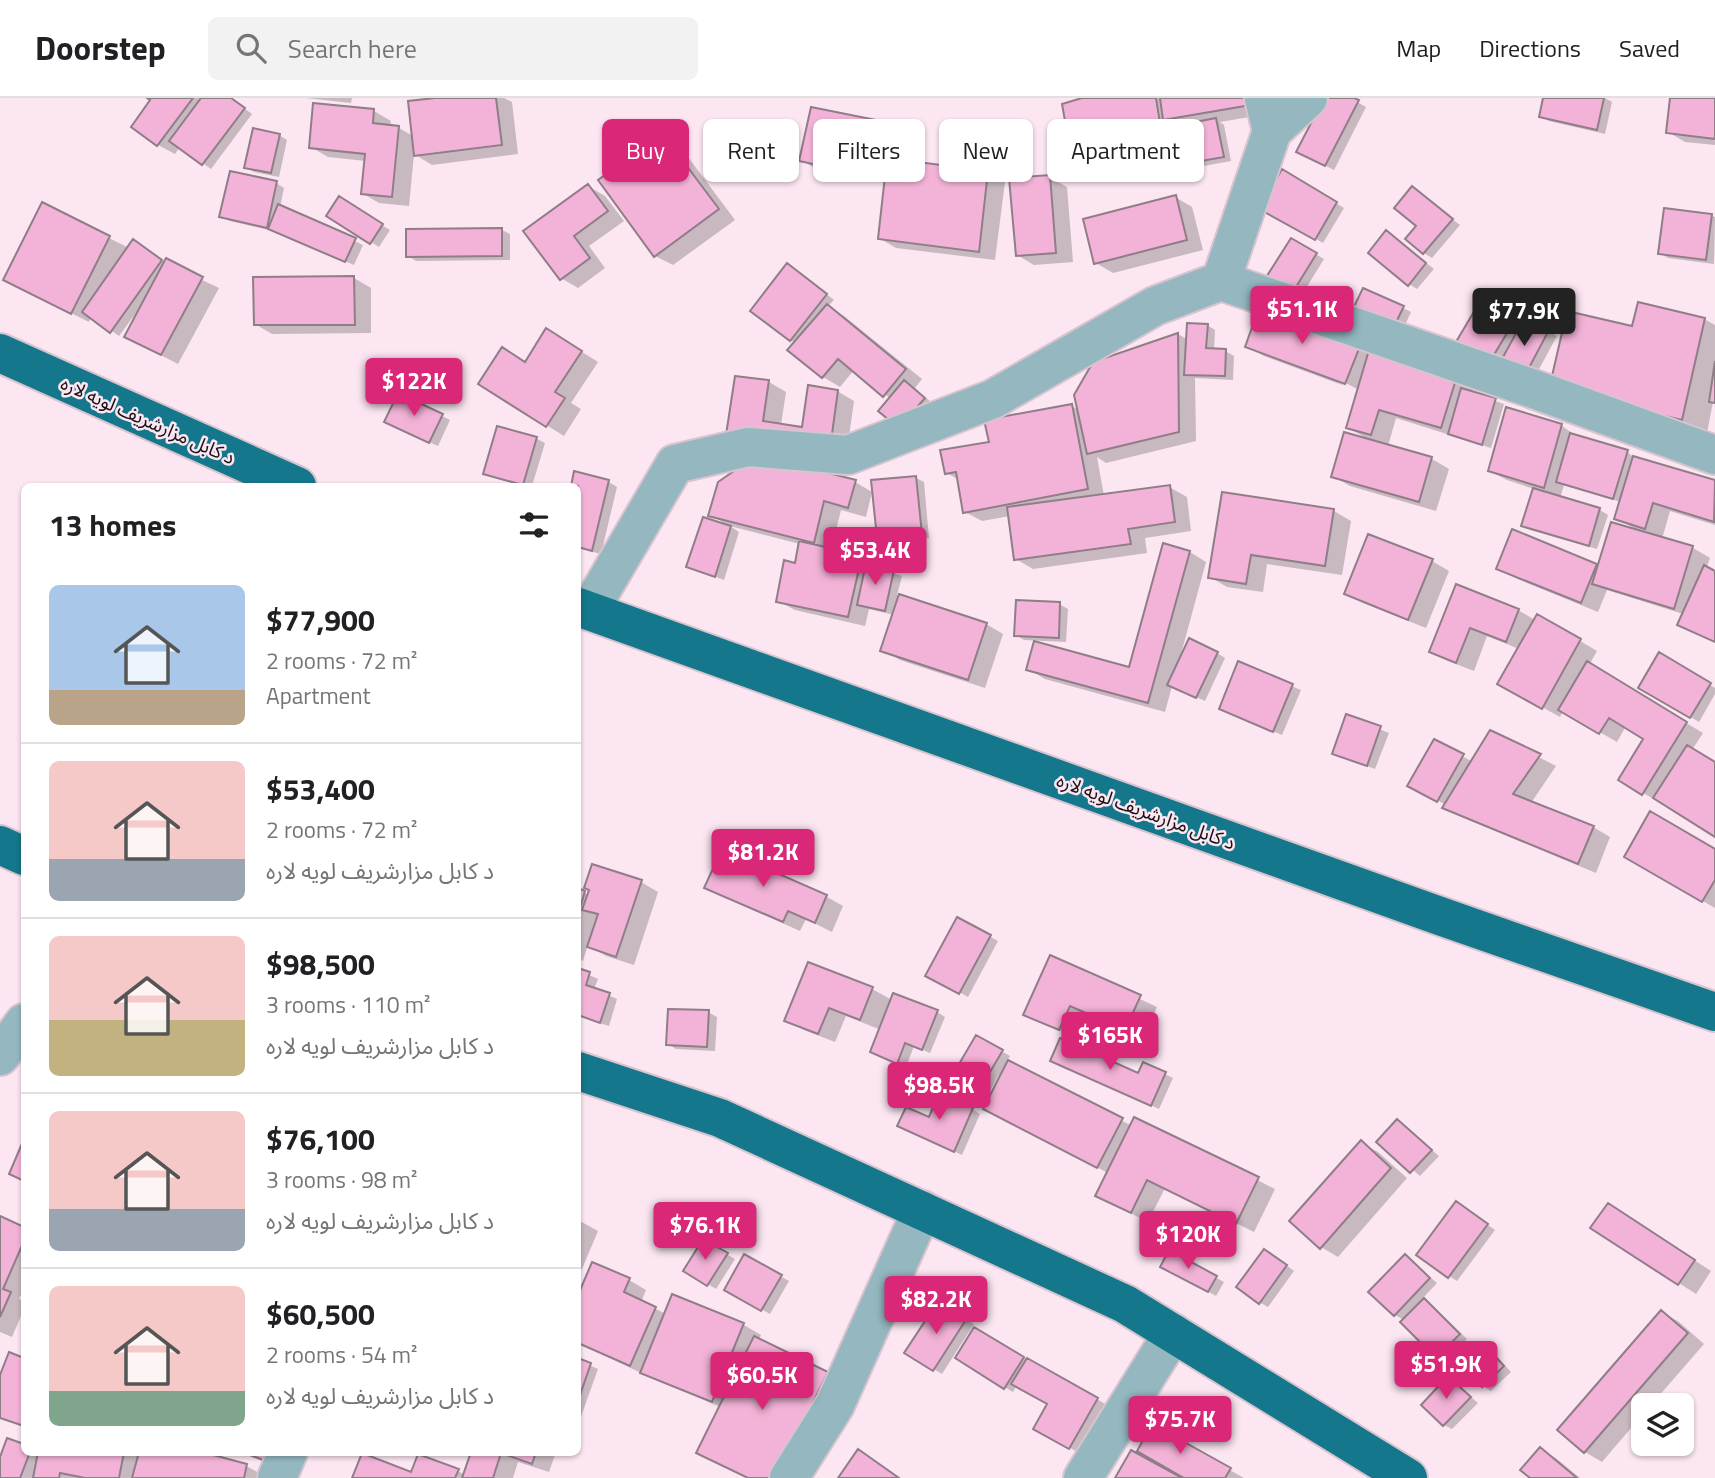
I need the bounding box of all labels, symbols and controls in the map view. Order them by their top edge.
search box [208,17,698,80]
text: Doorstep [35,23,166,73]
icon: search [232,29,270,67]
text: Search here [288,29,417,68]
text: Map [1396,30,1441,66]
text: Directions [1479,30,1581,66]
text: Saved [1619,30,1680,66]
chip: Buy [602,119,689,182]
chip: Rent [703,119,799,182]
chip: Filters [813,119,925,182]
chip: New [939,119,1033,182]
chip: Apartment [1047,119,1204,182]
pin: $51.1K [1245,286,1359,346]
pin: $77.9K [1467,288,1581,348]
text: $51.1K [1266,291,1338,326]
text: $77.9K [1488,293,1560,328]
pin: $122K [365,358,463,418]
text: $122K [381,363,447,398]
street label: د کابل مزارشریف لویه لاره [56,368,240,471]
text: 13 homes [49,502,176,548]
icon: filters [515,506,553,544]
pin: $53.4K [818,528,932,587]
text: $53.4K [839,532,911,567]
text: $77,900 [266,597,375,643]
icon: home [105,613,189,697]
text: 2 rooms · 72 m² [266,643,417,678]
text: Apartment [266,678,371,713]
street label: د کابل مزارشریف لویه لاره [1053,765,1240,856]
text: $53,400 [266,766,375,812]
icon: home [105,789,189,873]
text: 2 rooms · 72 m² [266,812,417,847]
pin: $81.2K [706,830,820,889]
text: $81.2K [727,834,799,869]
text: د کابل مزارشریف لویه لاره [266,853,494,888]
text: $98,500 [266,941,375,987]
icon: home [105,964,189,1048]
text: 3 rooms · 110 m² [266,987,430,1022]
pin: $165K [1061,1012,1159,1072]
text: $165K [1077,1017,1143,1052]
text: د کابل مزارشریف لویه لاره [266,1028,494,1063]
pin: $98.5K [882,1062,996,1122]
text: $98.5K [903,1067,975,1102]
text: $76,100 [266,1116,375,1162]
icon: home [105,1139,189,1223]
text: 3 rooms · 98 m² [266,1162,417,1197]
pin: $76.1K [648,1202,762,1262]
text: د کابل مزارشریف لویه لاره [266,1203,494,1238]
text: $76.1K [669,1207,741,1242]
pin: $120K [1139,1212,1237,1271]
text: $120K [1155,1216,1221,1251]
pin: $82.2K [879,1276,993,1336]
text: $82.2K [900,1281,972,1316]
text: $60,500 [266,1291,375,1337]
icon: home [105,1314,189,1398]
text: 2 rooms · 54 m² [266,1337,417,1372]
pin: $51.9K [1389,1342,1503,1401]
text: $51.9K [1410,1346,1482,1381]
pin: $60.5K [705,1352,819,1412]
text: $60.5K [726,1357,798,1392]
text: د کابل مزارشریف لویه لاره [266,1378,494,1413]
map controls [1631,1393,1694,1456]
button: layers [1631,1393,1694,1456]
pin: $75.7K [1123,1396,1237,1456]
text: $75.7K [1144,1401,1216,1436]

